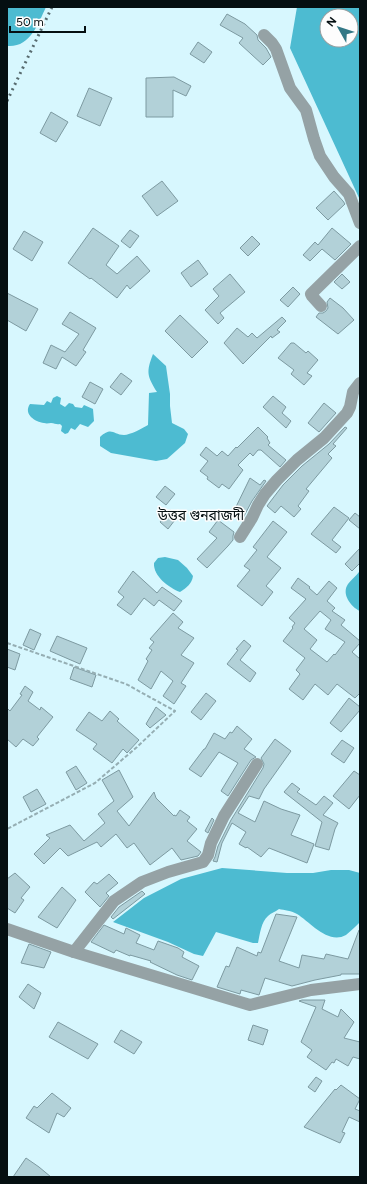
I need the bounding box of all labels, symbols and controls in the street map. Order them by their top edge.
scale bar [10,8,85,34]
north arrow [319,8,359,48]
text: 50 m [16,15,44,29]
text: N [324,15,339,29]
district label: উত্তর গুনরাজদী [157,507,244,524]

